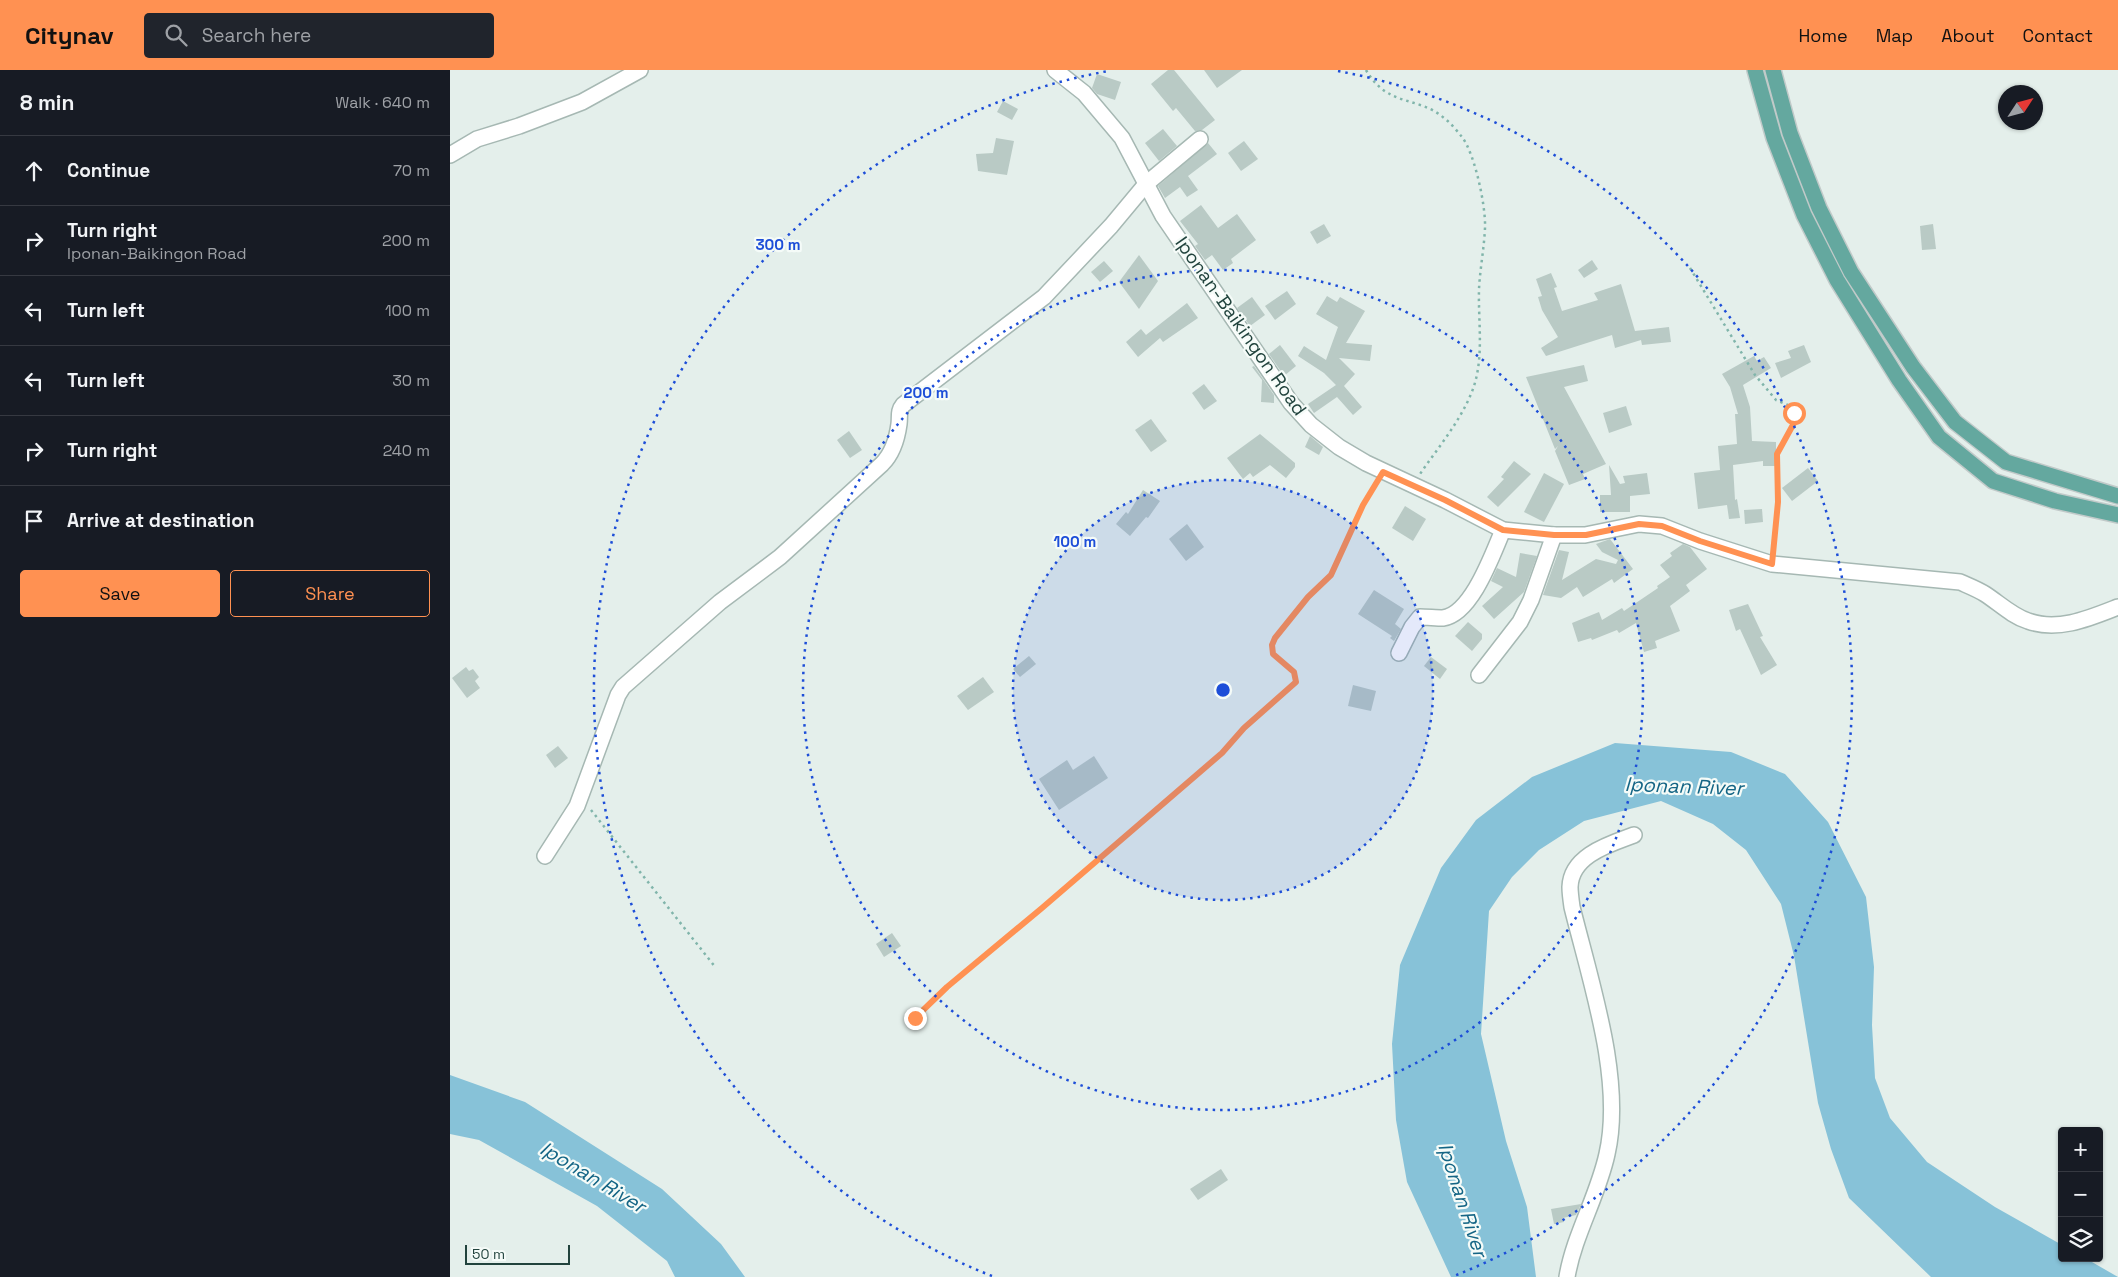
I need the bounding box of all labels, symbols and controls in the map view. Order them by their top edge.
search box [144,13,494,58]
text: Citynav [25,20,114,51]
icon: search [162,21,190,49]
text: Search here [202,23,311,48]
text: Home [1799,24,1848,47]
text: Map [1876,24,1913,47]
text: About [1941,24,1995,47]
text: Contact [2023,24,2093,47]
north arrow [1998,85,2043,130]
text: 8 min [20,89,74,116]
text: Walk · 640 m [335,92,430,113]
icon: ahead [20,157,48,185]
text: Continue [67,158,150,183]
text: 70 m [393,160,430,181]
text: Turn right [67,218,157,243]
icon: right [20,227,48,255]
text: 200 m [382,230,430,251]
street label: Iponan-Baikingon Road [1170,231,1312,421]
text: 300 m [755,235,801,254]
text: Iponan-Baikingon Road [67,243,247,264]
icon: left [20,297,48,325]
text: Turn left [67,298,145,323]
text: 100 m [385,300,430,321]
icon: left [20,367,48,395]
text: Turn left [67,368,145,393]
text: 30 m [392,370,430,391]
text: 200 m [904,383,948,402]
route start [1783,402,1806,425]
icon: right [20,437,48,465]
text: Turn right [67,438,157,463]
text: 240 m [383,440,430,461]
icon: arrive [20,507,48,535]
text: Arrive at destination [67,508,255,533]
text: 100 m [1054,532,1096,551]
button: Save [20,570,220,617]
button: Share [230,570,430,617]
centre of rings [1214,681,1232,699]
water label: Iponan River [1624,771,1746,801]
route end [904,1007,927,1030]
map controls [2058,1127,2103,1262]
button: + [2058,1127,2103,1172]
water label: Iponan River [535,1135,653,1220]
water label: Iponan River [1432,1140,1494,1263]
button: − [2058,1172,2103,1217]
button: layers [2058,1217,2103,1262]
scale bar [465,1242,570,1265]
text: 50 m [472,1245,505,1263]

